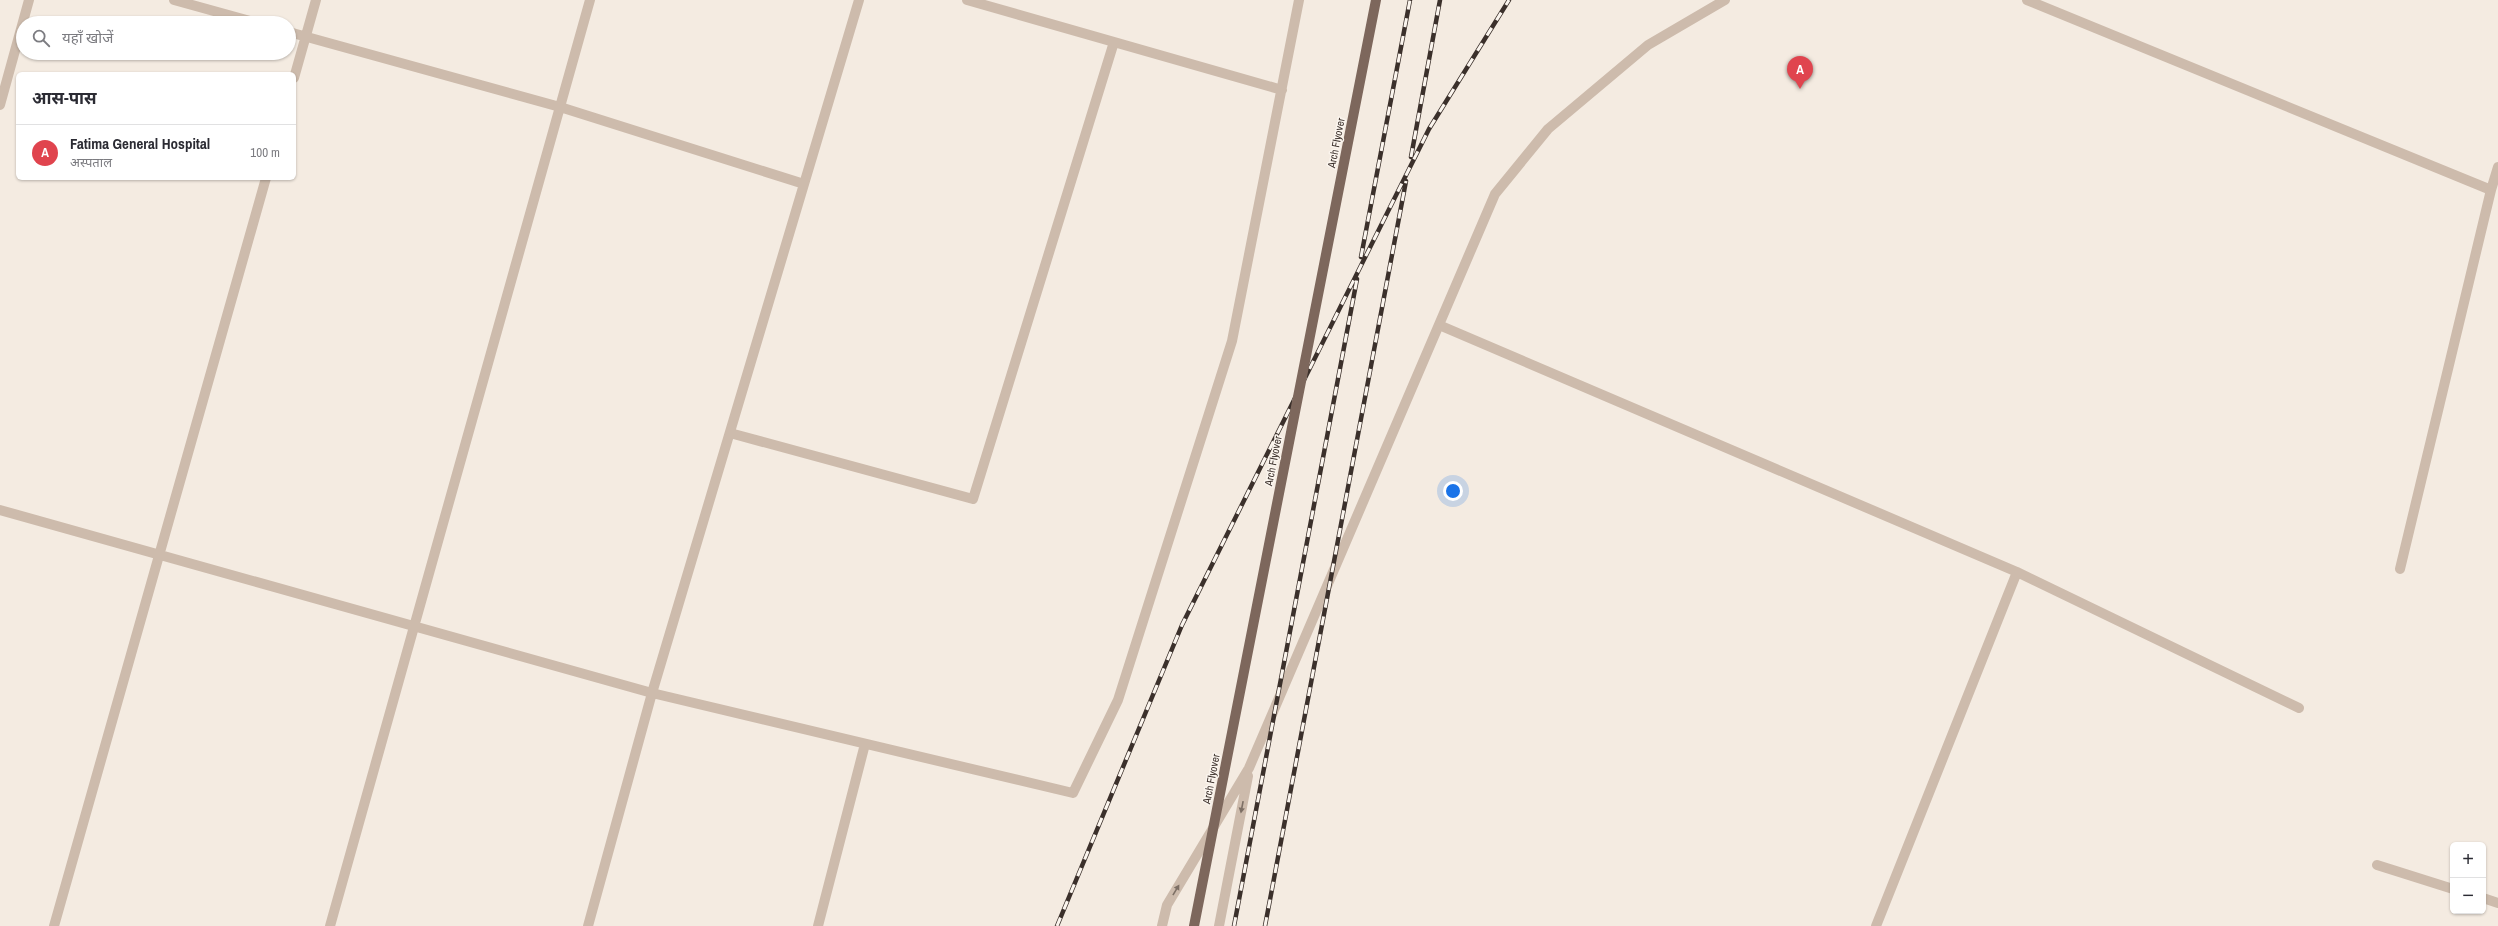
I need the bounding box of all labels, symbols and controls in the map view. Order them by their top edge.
search box [16,16,296,60]
icon: search [30,27,52,49]
text: यहाँ खोजें [62,27,113,48]
pin: A [1787,56,1813,89]
text: आस-पास [32,86,97,109]
street label: Arch Flyover [1324,117,1348,170]
text: Fatima General Hospital [70,133,210,154]
text: A [41,144,49,161]
text: 100 m [250,144,280,161]
text: अस्पताल [70,154,112,171]
street label: Arch Flyover [1261,435,1285,488]
your location [1443,481,1463,501]
street label: Arch Flyover [1199,753,1223,806]
one-way arrow [1239,801,1245,813]
map controls [2450,842,2486,914]
button: + [2450,842,2486,878]
button: − [2450,878,2486,914]
one-way arrow [1172,885,1180,895]

